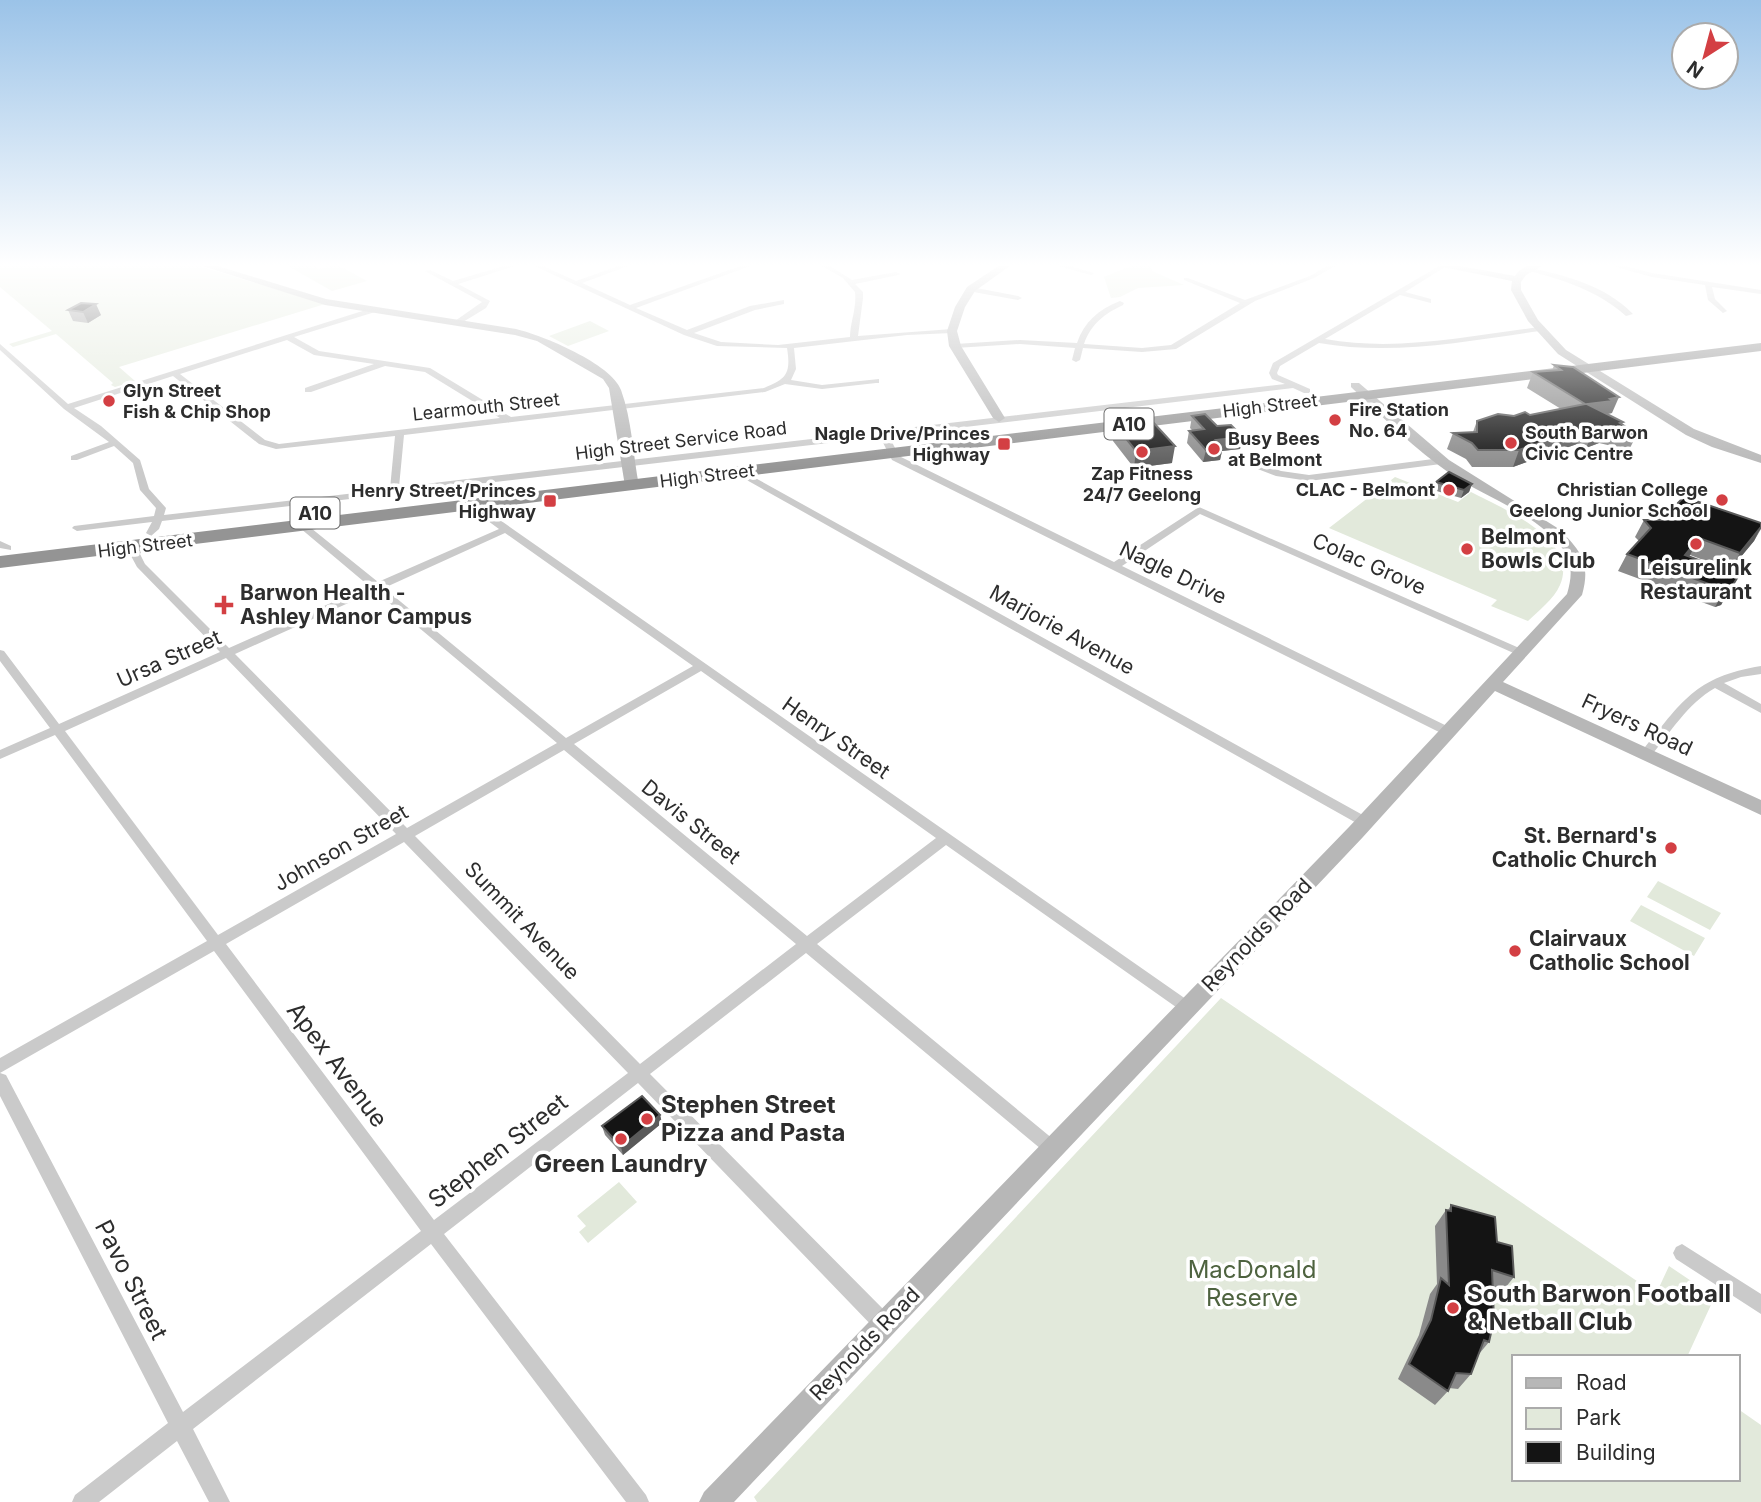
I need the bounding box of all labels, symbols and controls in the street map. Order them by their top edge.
north arrow [1670,21,1740,91]
text: N [1683,56,1708,83]
place label: Glyn Street Fish & Chip Shop [123,380,271,422]
street label: Learmouth Street [411,388,561,425]
street label: High Street [1221,389,1319,422]
marker: Glyn Street Fish & Chip Shop [101,393,117,409]
place label: Fire Station No. 64 [1349,399,1449,441]
road number: A10 [1104,408,1154,440]
marker: Fire Station No. 64 [1327,412,1343,428]
street label: High Street Service Road [574,417,788,464]
place label: South Barwon Civic Centre [1525,422,1648,464]
place label: Nagle Drive/Princes Highway [814,423,990,465]
place label: Busy Bees at Belmont [1228,428,1322,470]
marker: South Barwon Civic Centre [1503,435,1519,451]
marker: Nagle Drive/Princes Highway [996,436,1012,452]
marker: Busy Bees at Belmont [1206,441,1222,457]
marker: Zap Fitness 24/7 Geelong [1134,444,1150,460]
street label: High Street [658,459,756,492]
place label: Zap Fitness 24/7 Geelong [1083,463,1201,505]
place label: CLAC - Belmont [1296,479,1435,500]
place label: Christian College Geelong Junior School [1509,479,1708,521]
place label: Henry Street/Princes Highway [351,480,536,522]
marker: CLAC - Belmont [1441,482,1457,498]
marker: Christian College Geelong Junior School [1714,492,1730,508]
marker: Henry Street/Princes Highway [542,493,558,509]
road number: A10 [290,498,340,528]
place label: Belmont Bowls Club [1481,524,1595,573]
street label: Colac Grove [1308,527,1430,600]
street label: High Street [96,529,194,562]
street label: Nagle Drive [1116,536,1231,609]
marker: Leisurelink Restaurant [1688,536,1704,552]
marker: Belmont Bowls Club [1459,541,1475,557]
place label: Leisurelink Restaurant [1640,555,1753,604]
street label: Marjorie Avenue [985,579,1139,680]
place label: Barwon Health - Ashley Manor Campus [240,580,472,629]
marker: Barwon Health - Ashley Manor Campus [214,595,234,615]
street label: Ursa Street [113,624,225,693]
street label: Fryers Road [1578,688,1697,761]
street label: Henry Street [778,691,895,784]
street label: Davis Street [637,774,746,869]
street label: Johnson Street [269,799,412,896]
place label: St. Bernard's Catholic Church [1492,823,1657,872]
marker: St. Bernard's Catholic Church [1663,840,1679,856]
street label: Summit Avenue [460,856,585,985]
street label: Reynolds Road [1196,873,1317,996]
place label: Clairvaux Catholic School [1529,926,1690,975]
marker: Clairvaux Catholic School [1507,943,1523,959]
street label: Apex Avenue [281,997,394,1133]
street label: Stephen Street [422,1087,573,1214]
place label: Stephen Street Pizza and Pasta [661,1090,845,1147]
marker: Stephen Street Pizza and Pasta [639,1111,655,1127]
marker: Green Laundry [613,1131,629,1147]
place label: Green Laundry [534,1149,708,1178]
street label: Pavo Street [89,1215,174,1345]
park label: MacDonald Reserve [1188,1255,1316,1312]
place label: South Barwon Football & Netball Club [1467,1279,1731,1336]
street label: Reynolds Road [804,1282,925,1405]
marker: South Barwon Football & Netball Club [1445,1300,1461,1316]
legend [1512,1355,1740,1481]
text: Road [1576,1370,1627,1395]
text: Park [1576,1405,1621,1430]
text: Building [1576,1440,1656,1465]

